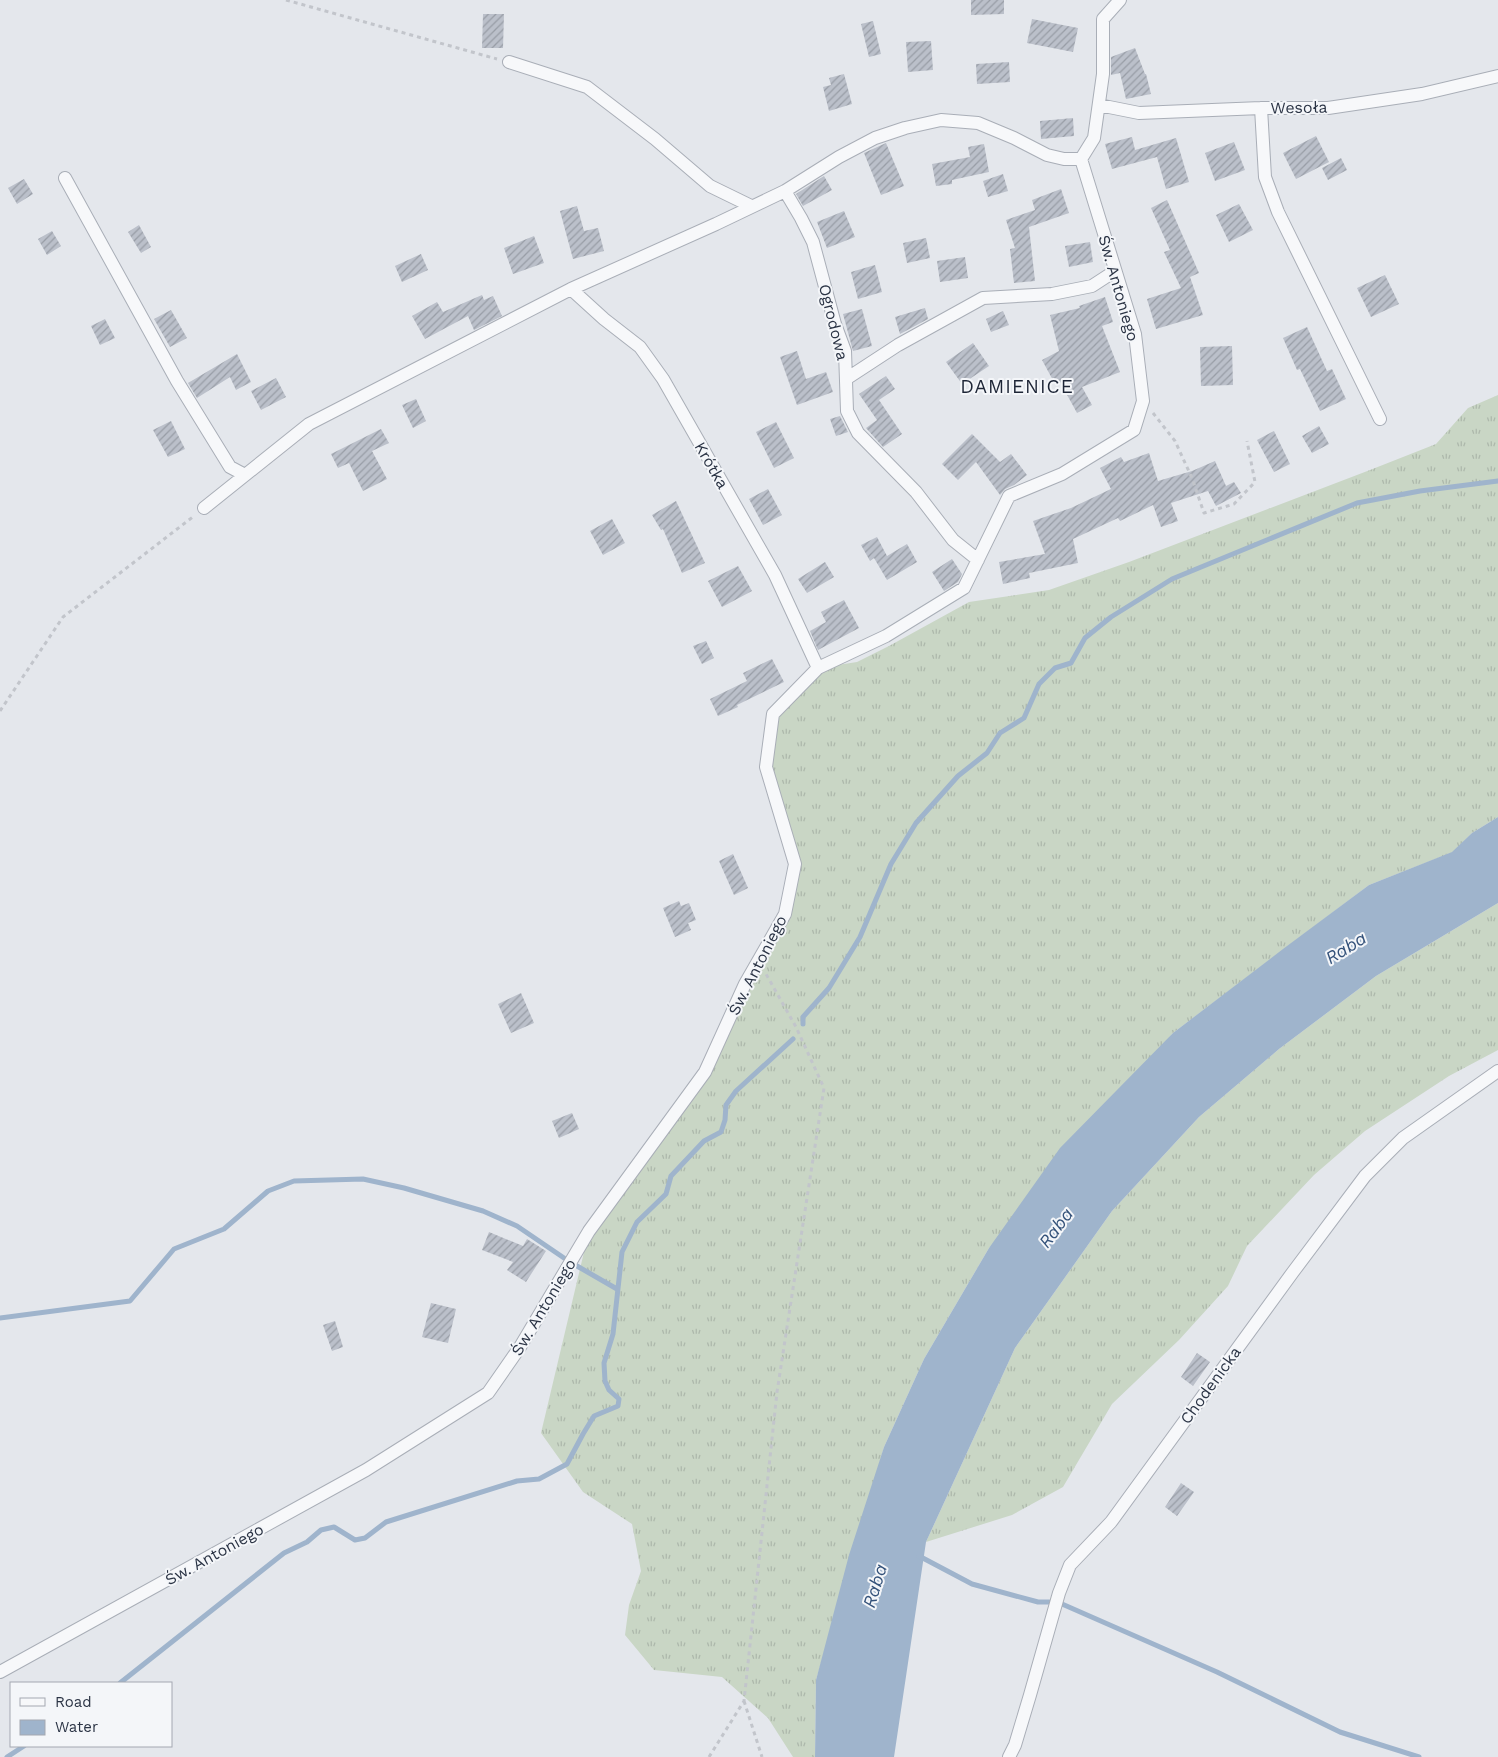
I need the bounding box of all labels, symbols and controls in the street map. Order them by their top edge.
street label: Wesoła [1270,98,1328,117]
street label: Św. Antoniego [1094,233,1143,343]
street label: Ogrodowa [815,282,852,362]
district label: DAMIENICE [960,375,1074,398]
street label: Krótka [691,438,733,492]
street label: Św. Antoniego [724,912,791,1018]
water label: Raba [1321,927,1370,968]
water label: Raba [1034,1204,1077,1252]
street label: Św. Antoniego [507,1255,580,1359]
street label: Chodenicka [1176,1343,1245,1428]
street label: Św. Antoniego [162,1520,267,1589]
water label: Raba [858,1562,891,1610]
legend [10,1682,172,1747]
text: Road [55,1693,92,1711]
text: Water [55,1718,98,1736]

